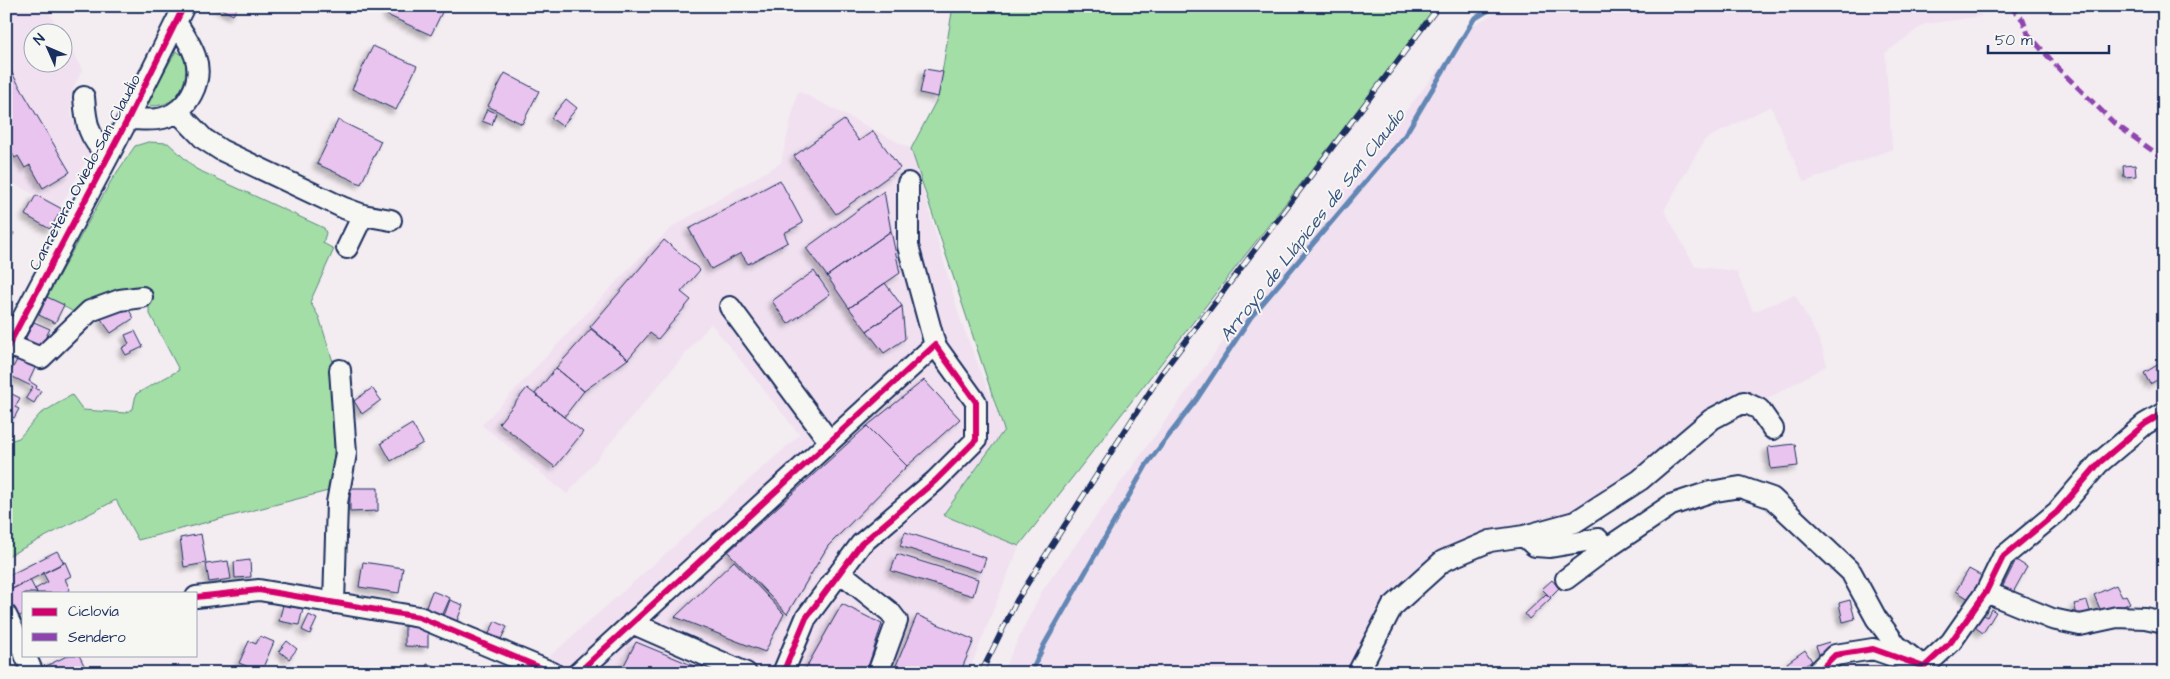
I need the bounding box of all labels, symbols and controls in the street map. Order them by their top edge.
north arrow [22,22,72,72]
scale bar [1988,22,2109,54]
text: N [29,29,50,50]
text: 50 m [1995,30,2033,51]
street label: Carretera Oviedo-San Claudio [24,71,146,274]
water label: Arroyo de Llápices de San Claudio [1214,102,1413,347]
legend [22,592,198,656]
text: Ciclovía [68,601,119,622]
text: Sendero [68,627,126,648]

